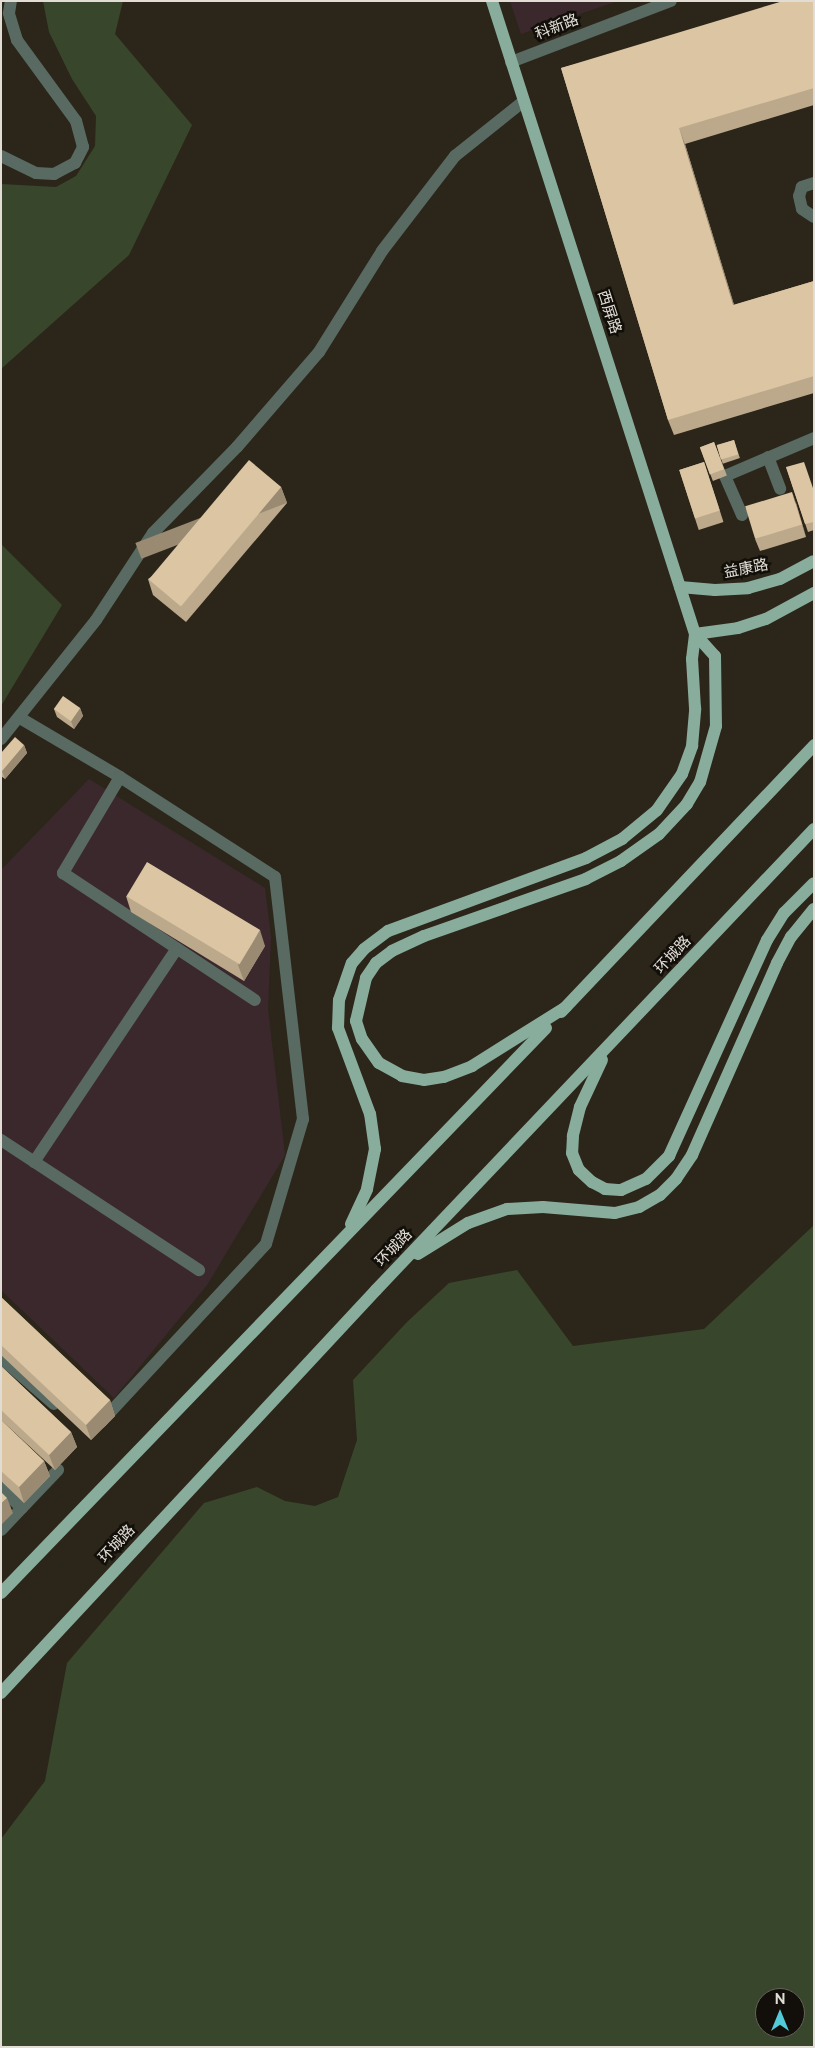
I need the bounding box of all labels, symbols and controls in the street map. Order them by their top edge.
street label: 科新路 [533,11,581,43]
street label: 西屏路 [593,288,625,336]
street label: 益康路 [722,556,770,582]
street label: 环城路 [651,932,695,978]
street label: 环城路 [372,1226,416,1270]
street label: 环城路 [95,1521,139,1567]
north arrow [755,1988,805,2038]
text: N [775,1991,785,2007]

